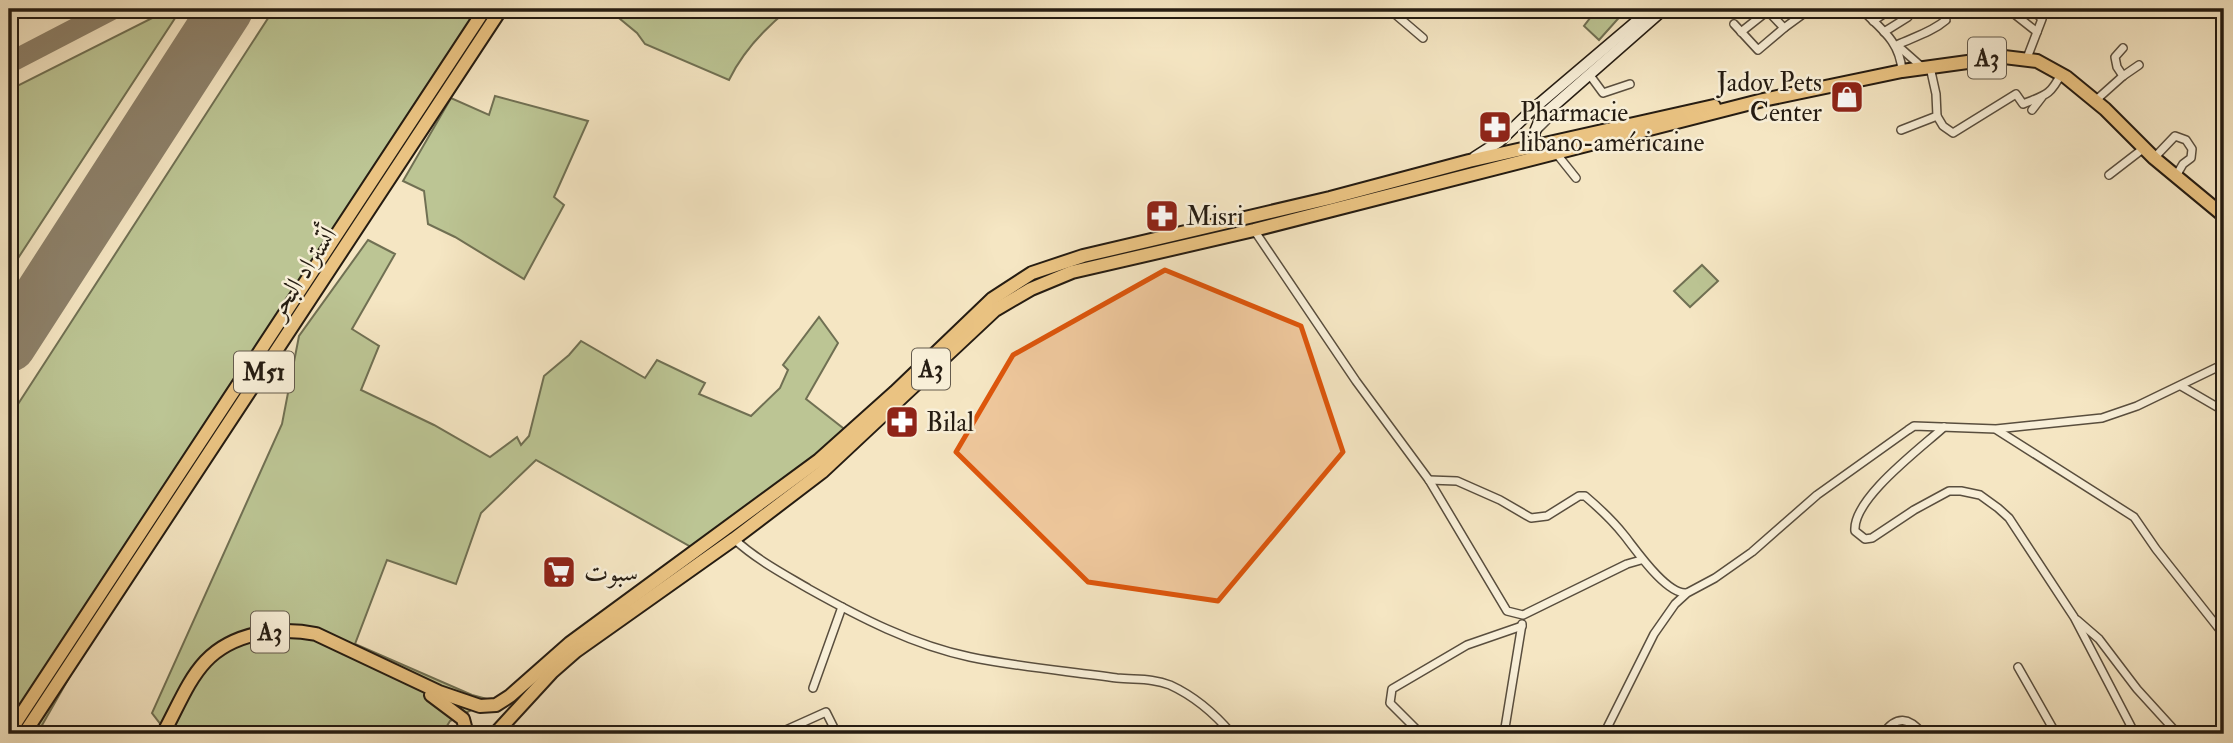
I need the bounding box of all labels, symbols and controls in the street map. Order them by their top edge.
road number: A3 [1968,38,2006,78]
place label: Jadov Pets Center [1716,67,1822,129]
shop icon: Jadov Pets Center [1828,78,1866,116]
place label: Pharmacie libano-américaine [1520,97,1704,159]
pharmacy icon: Pharmacie libano-américaine [1476,108,1514,146]
pharmacy icon: Misri [1143,197,1181,235]
place label: Misri [1186,201,1244,233]
street label: أتستراد البحر [258,220,344,327]
road number: A3 [912,348,950,390]
road number: M51 [234,352,294,393]
pharmacy icon: Bilal [883,403,921,441]
place label: Bilal [926,407,974,439]
supermarket icon: سبوت [540,553,578,591]
place label: سبوت [584,557,638,589]
road number: A3 [251,612,289,652]

